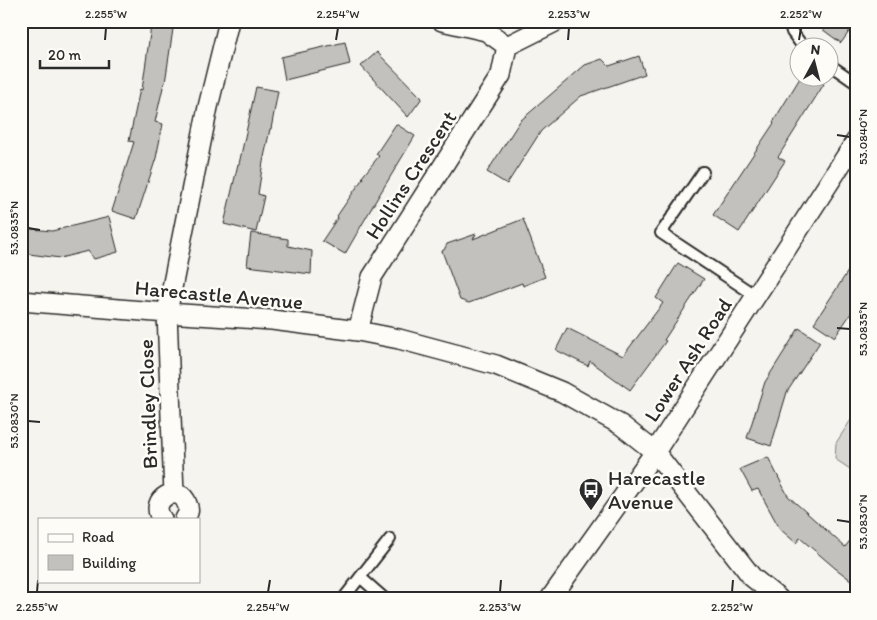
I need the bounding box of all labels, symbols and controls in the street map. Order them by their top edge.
text: 2.255°W [85,7,127,21]
text: 2.254°W [317,7,359,21]
text: 2.253°W [548,7,590,21]
text: 2.252°W [780,7,822,21]
scale bar [40,38,109,70]
north arrow [790,38,840,88]
text: N [810,41,821,59]
text: 20 m [48,46,82,64]
street label: Hollins Crescent [360,106,462,244]
text: 53.0840°N [856,109,870,165]
text: 53.0835°N [7,201,21,255]
street label: Harecastle Avenue [134,275,304,314]
street label: Lower Ash Road [638,293,737,426]
text: 53.0835°N [856,302,870,356]
street label: Brindley Close [133,339,162,469]
text: 53.0830°N [7,393,21,449]
place label: Harecastle Avenue [608,465,706,514]
bus stop icon: Harecastle Avenue [578,477,604,511]
text: 53.0830°N [856,494,870,550]
legend [38,518,200,582]
text: Road [82,528,115,546]
text: Building [82,554,136,572]
text: 2.255°W [16,600,58,614]
text: 2.254°W [247,600,289,614]
text: 2.253°W [479,600,521,614]
text: 2.252°W [711,600,753,614]

